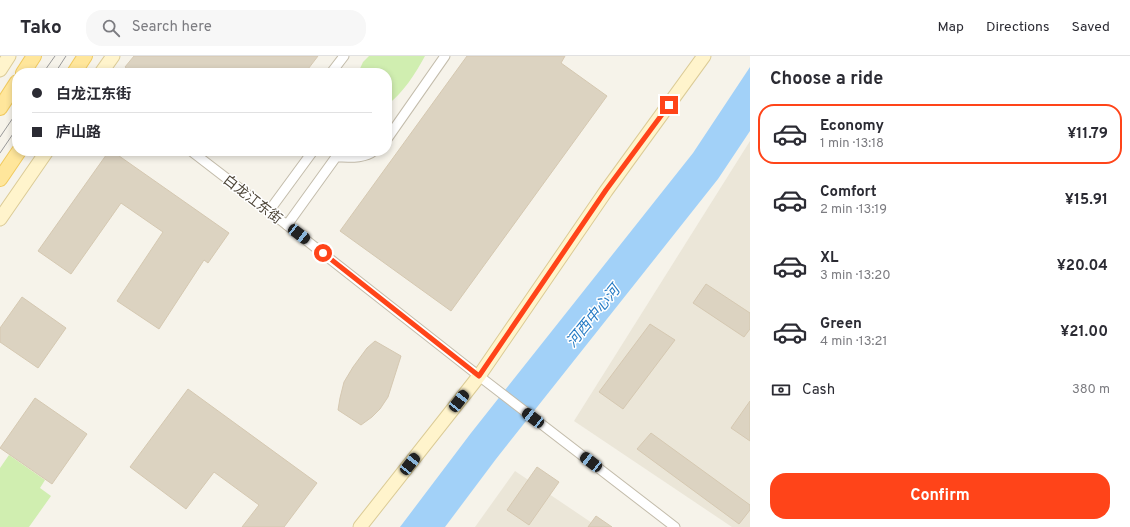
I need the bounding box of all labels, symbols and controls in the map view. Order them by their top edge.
search box [86,10,366,46]
text: Tako [20,16,62,40]
icon: search [100,17,122,39]
text: Search here [132,18,212,37]
text: Map [938,19,964,36]
text: Directions [986,19,1050,36]
text: Saved [1072,19,1110,36]
text: Choose a ride [770,68,883,91]
text: 白龙江东街 [56,86,131,105]
route end [660,96,678,114]
icon: car [772,116,808,152]
text: Economy [820,117,884,136]
text: 庐山路 [56,124,101,143]
text: ¥11.79 [1067,125,1108,144]
text: 1 min · 13:18 [820,136,884,152]
street label: 白龙江东街 [219,171,286,228]
icon: car [772,182,808,218]
text: Comfort [820,183,877,202]
text: ¥15.91 [1065,191,1108,210]
text: 2 min · 13:19 [820,202,887,218]
car [286,222,312,246]
route start [314,244,332,262]
icon: car [772,248,808,284]
text: XL [820,249,838,268]
text: ¥20.04 [1057,257,1108,276]
text: 3 min · 13:20 [820,268,891,284]
water label: 河西中心河 [563,279,627,352]
icon: car [772,314,808,350]
text: Green [820,315,862,334]
text: ¥21.00 [1060,323,1108,342]
text: 4 min · 13:21 [820,334,887,350]
icon: cash [770,379,792,401]
text: Cash [802,381,835,400]
text: 380 m [1072,382,1110,398]
car [447,388,471,414]
car [520,406,546,430]
car [578,450,604,474]
car [398,451,422,477]
button: Confirm [770,473,1110,519]

